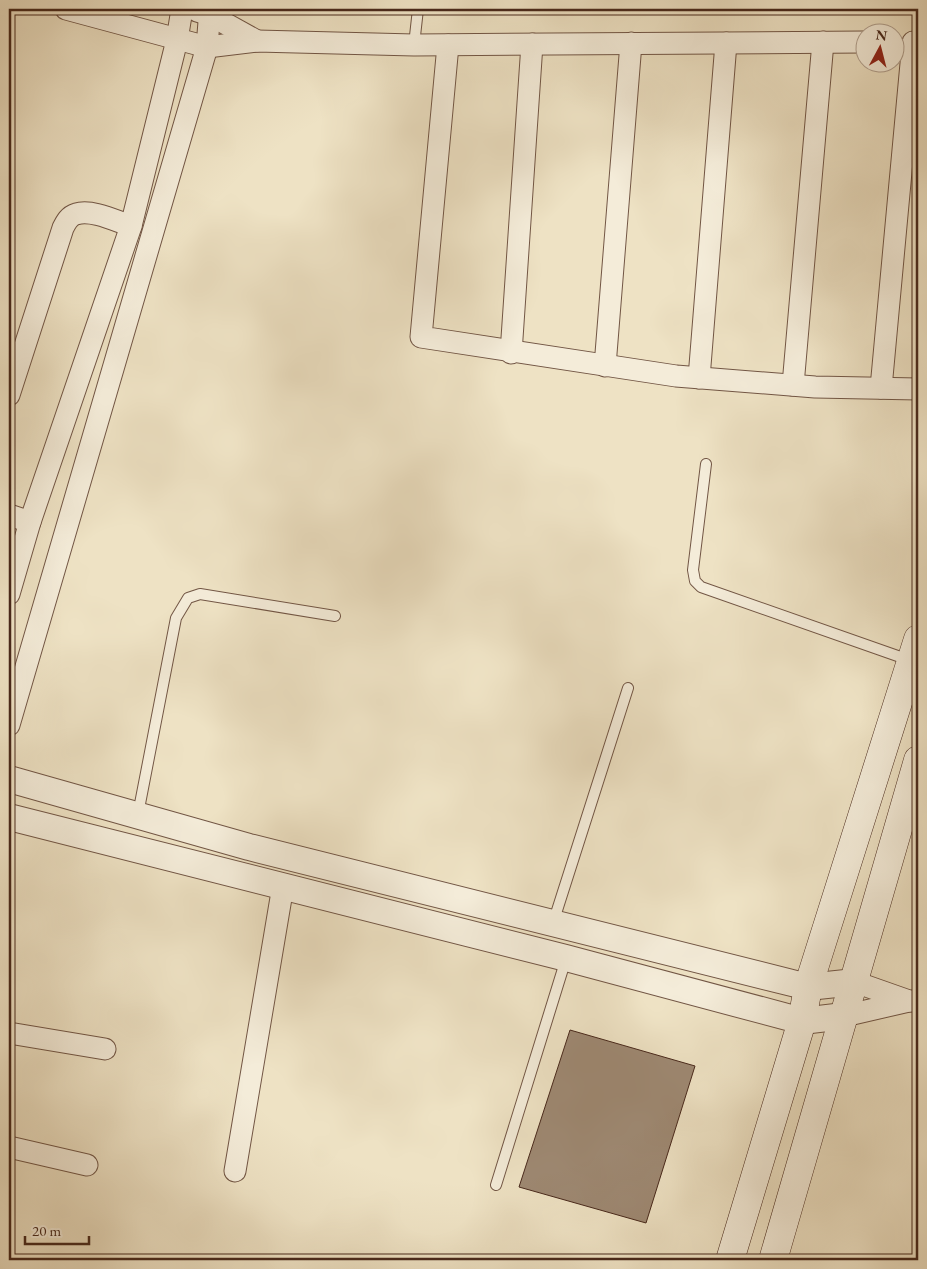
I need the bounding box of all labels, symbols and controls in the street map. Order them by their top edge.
north arrow [854,22,904,72]
text: N [875,25,889,45]
scale bar [25,1214,89,1246]
text: 20 m [32,1221,61,1240]

